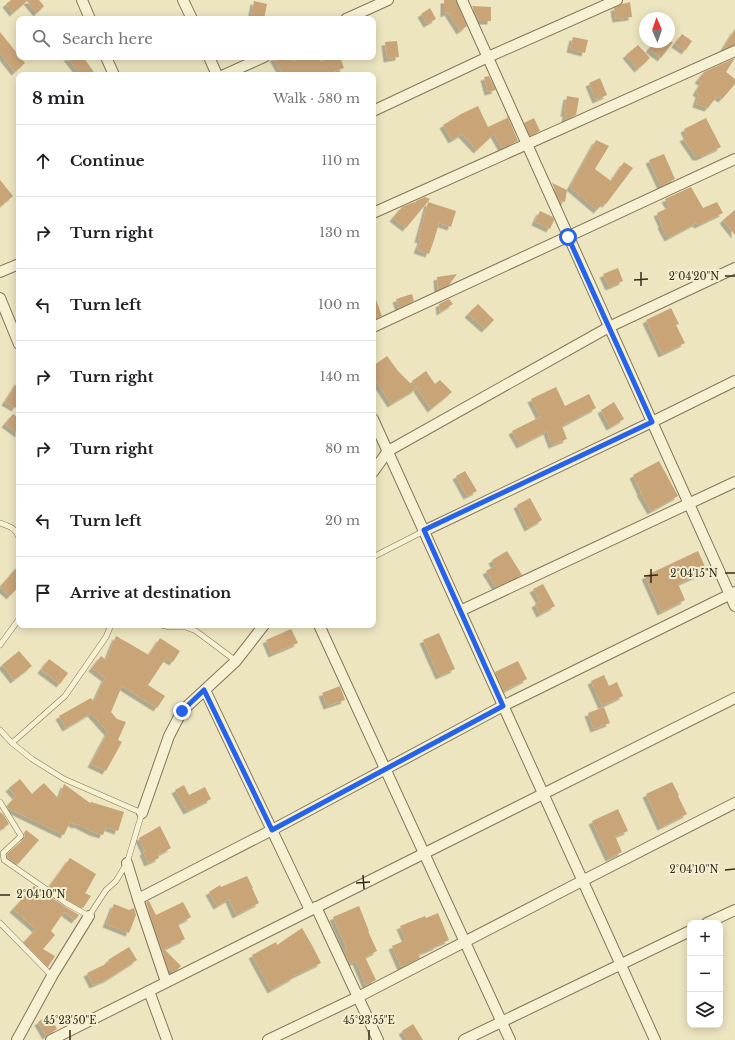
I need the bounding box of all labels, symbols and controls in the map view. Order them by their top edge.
north arrow [639,12,675,48]
search box [16,16,376,60]
icon: search [30,27,52,49]
text: Search here [62,29,153,48]
text: 8 min [32,88,85,109]
text: Walk · 580 m [273,90,360,107]
icon: ahead [32,150,54,172]
text: Continue [70,151,145,170]
text: 110 m [321,152,360,169]
icon: right [32,222,54,244]
text: Turn right [70,223,153,242]
text: 130 m [319,224,360,241]
route start [559,228,577,246]
text: 2°04'20"N [669,270,719,283]
icon: left [32,294,54,316]
text: Turn left [70,295,141,314]
text: 100 m [318,296,360,313]
icon: right [32,366,54,388]
text: Turn right [70,367,153,386]
text: 140 m [320,368,360,385]
icon: right [32,438,54,460]
text: Turn right [70,439,153,458]
text: 80 m [325,440,360,457]
icon: left [32,510,54,532]
text: Turn left [70,511,141,530]
text: 20 m [325,512,360,529]
text: 2°04'15"N [670,567,718,580]
icon: arrive [32,582,54,604]
text: Arrive at destination [70,583,231,602]
route end [173,702,191,720]
text: 2°04'10"N [670,863,718,876]
text: 2°04'10"N [17,888,65,901]
map controls [687,920,723,1028]
button: + [687,920,723,956]
button: − [687,956,723,992]
button: layers [687,992,723,1028]
text: 45°23'50"E [44,1014,96,1027]
text: 45°23'55"E [343,1014,395,1027]

